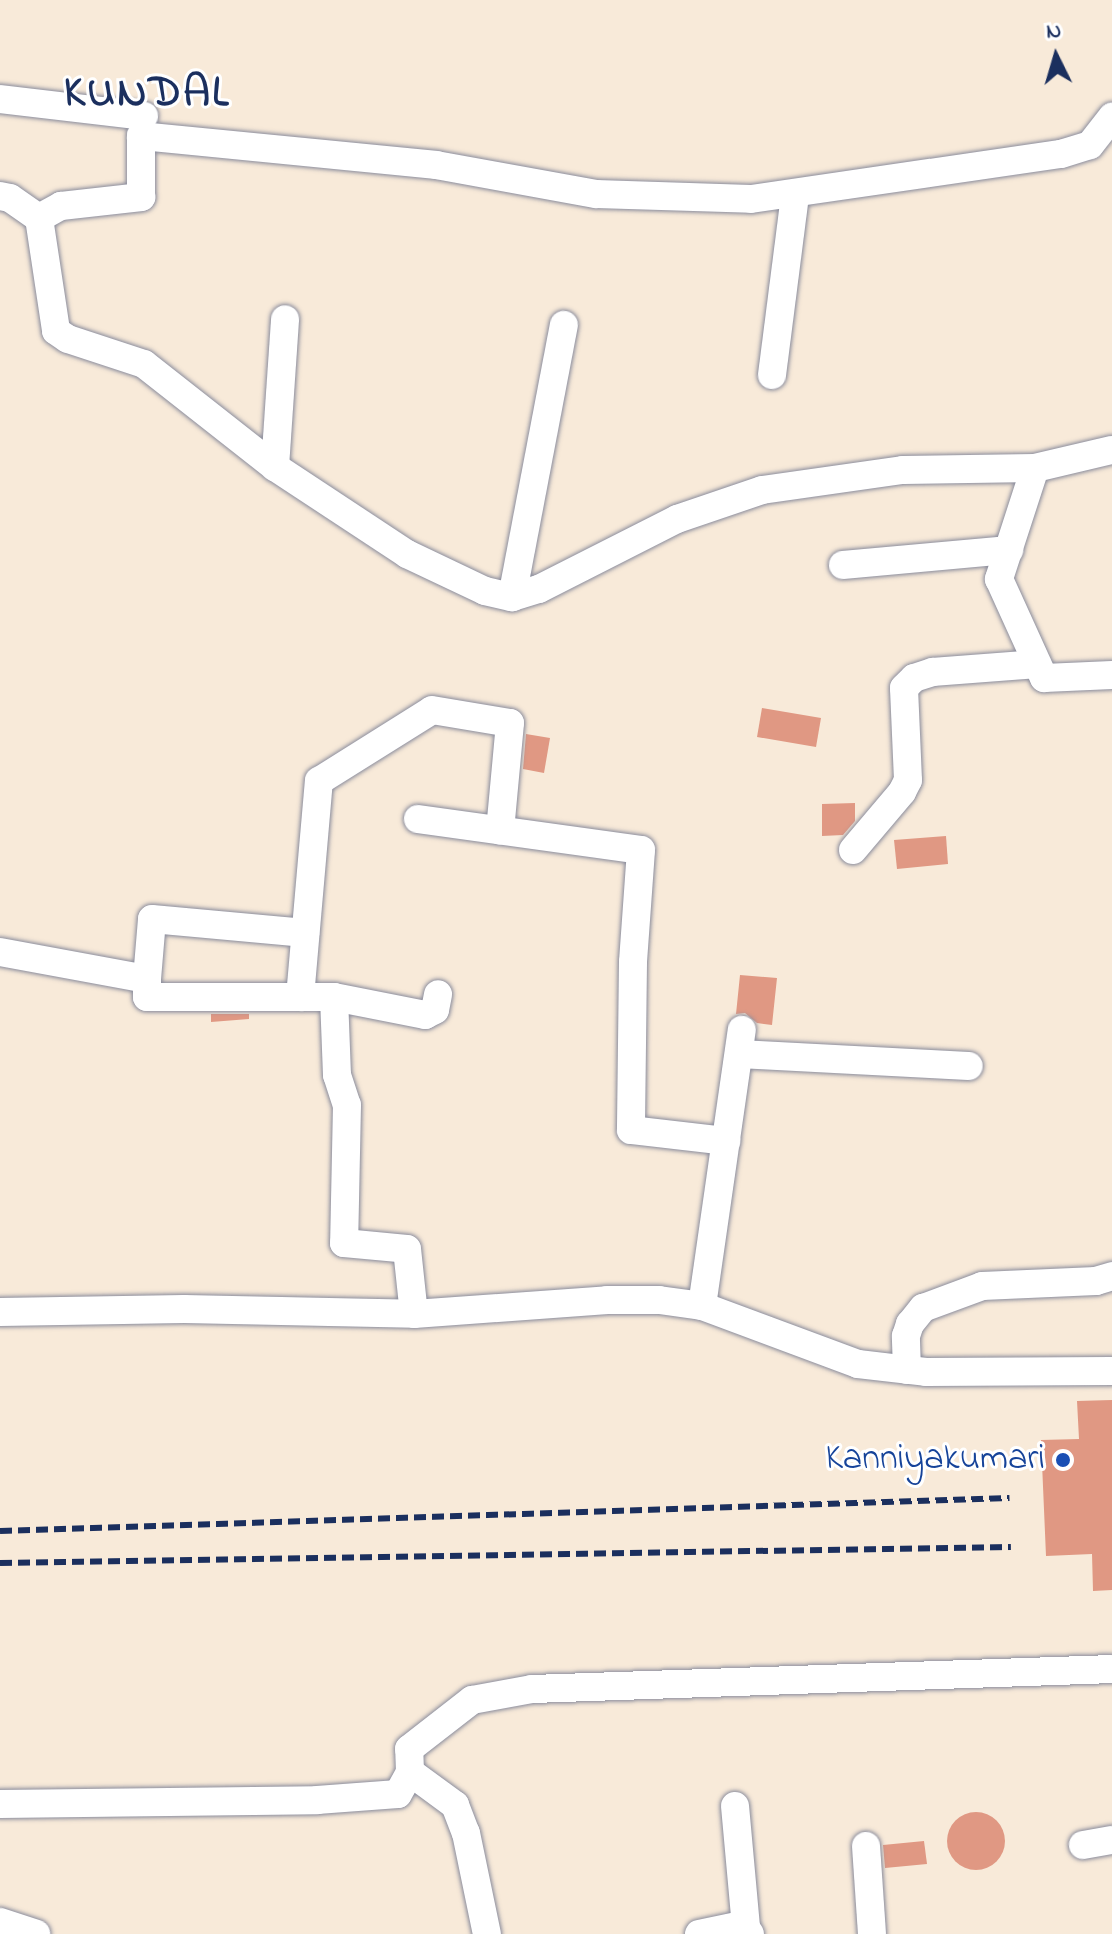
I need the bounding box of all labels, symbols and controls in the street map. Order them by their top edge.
north arrow [1016,16,1096,96]
text: N [1045,16,1063,49]
district label: KUNDAL [64,68,230,120]
place label: Kanniyakumari [825,1438,1045,1482]
marker: Kanniyakumari [1052,1449,1074,1471]

